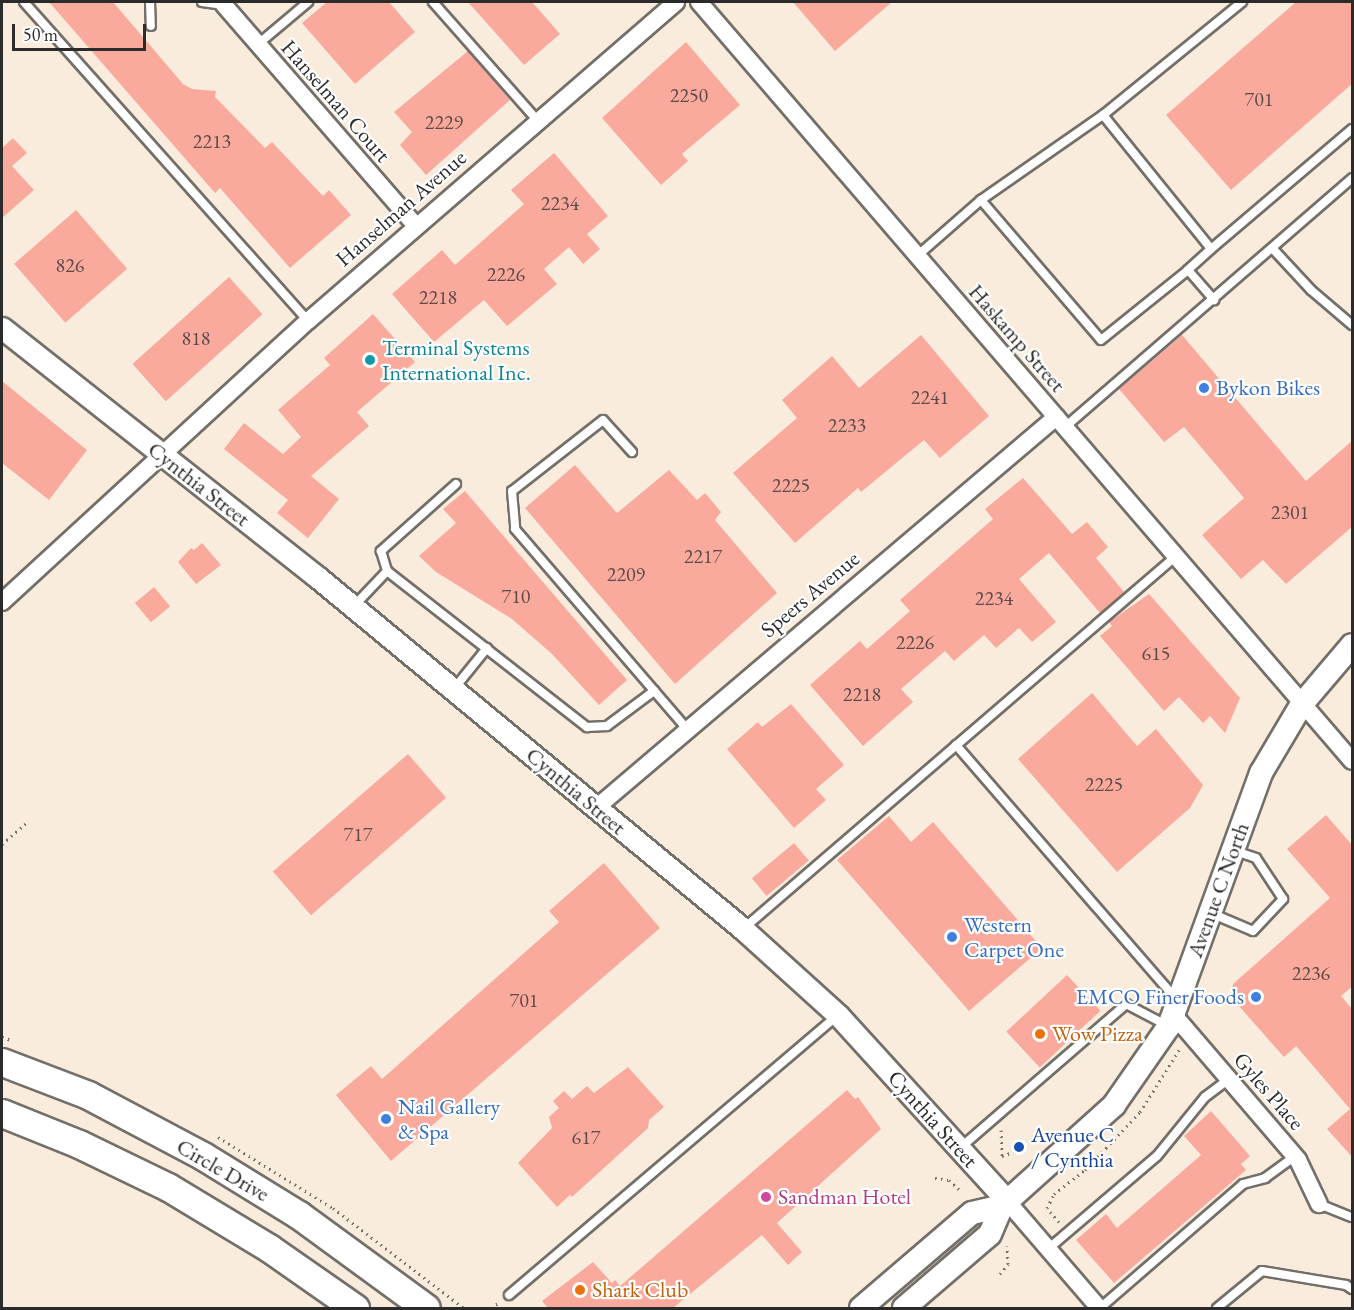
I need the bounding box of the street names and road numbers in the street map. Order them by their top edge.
street label: Hanselman Court [276,34,396,168]
street label: Hanselman Avenue [330,144,472,272]
street label: Haskamp Street [963,279,1071,397]
street label: Cynthia Street [143,436,255,532]
street label: Speers Avenue [755,545,865,643]
street label: Cynthia Street [521,742,631,840]
street label: Avenue C North [1181,819,1255,961]
street label: Gyles Place [1228,1047,1310,1135]
street label: Cynthia Street [882,1065,984,1173]
street label: Circle Drive [172,1133,274,1207]

